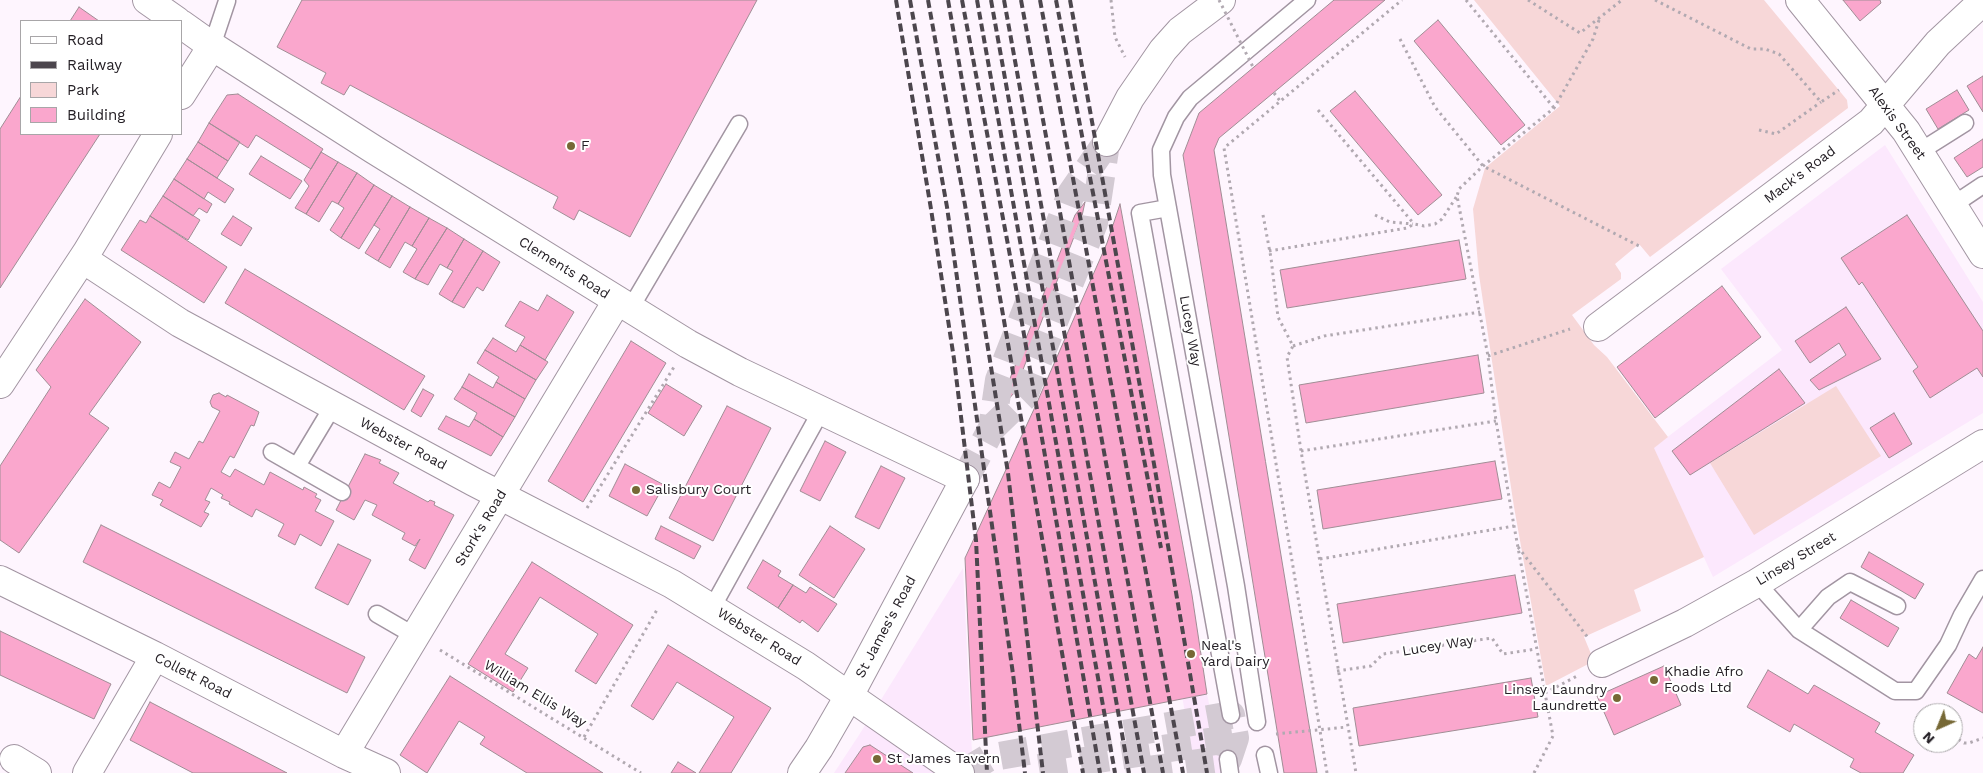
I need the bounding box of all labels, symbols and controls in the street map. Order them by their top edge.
legend [20,20,182,135]
text: Road [67,31,104,49]
text: Railway [67,56,122,74]
text: Park [67,81,99,99]
street label: Alexis Street [1865,83,1929,163]
text: Building [67,106,125,124]
place label: F [581,138,590,154]
marker: F [565,140,577,152]
street label: Mack's Road [1761,143,1839,207]
street label: Clements Road [515,233,613,303]
street label: Lucey Way [1175,294,1205,368]
street label: Webster Road [357,414,449,474]
place label: Salisbury Court [646,482,751,498]
marker: Salisbury Court [630,484,642,496]
street label: Stork's Road [452,487,510,569]
street label: Linsey Street [1753,529,1839,589]
street label: St James's Road [852,573,920,681]
street label: Webster Road [714,604,804,670]
street label: Lucey Way [1401,632,1475,660]
place label: Neal's Yard Dairy [1201,638,1269,670]
marker: Neal's Yard Dairy [1185,648,1197,660]
street label: Collett Road [152,649,234,703]
street label: William Ellis Way [481,657,589,731]
place label: Khadie Afro Foods Ltd [1664,664,1743,696]
marker: Khadie Afro Foods Ltd [1648,674,1660,686]
place label: Linsey Laundry Laundrette [1504,682,1607,714]
marker: Linsey Laundry Laundrette [1611,692,1623,704]
north arrow [1913,703,1963,753]
text: N [1919,729,1938,747]
place label: St James Tavern [887,751,1000,767]
marker: St James Tavern [871,753,883,765]

